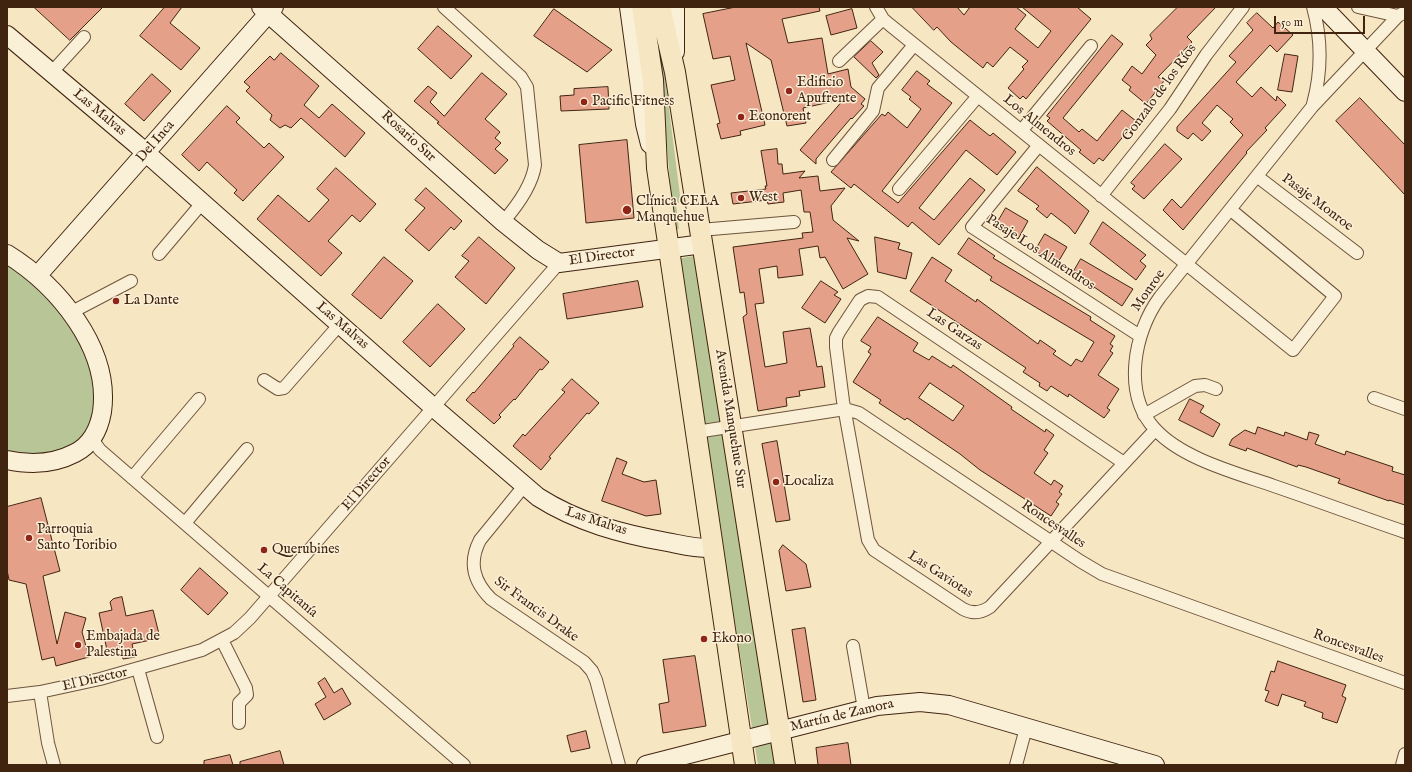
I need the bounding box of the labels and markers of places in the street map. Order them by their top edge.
place label: Edificio Apufrente [797,75,857,108]
marker: Edificio Apufrente [784,86,794,96]
place label: Pacific Fitness [592,94,674,110]
marker: Pacific Fitness [579,97,589,107]
place label: Econorent [749,109,811,125]
marker: Econorent [736,112,746,122]
place label: West [749,190,778,206]
marker: West [736,193,746,203]
place label: Clínica CELA Manquehue [636,194,719,226]
marker: Clínica CELA Manquehue [621,204,633,216]
place label: La Dante [124,293,179,309]
marker: La Dante [111,296,121,306]
place label: Localiza [784,474,834,490]
marker: Localiza [771,477,781,487]
place label: Parroquia Santo Toribio [37,522,117,554]
marker: Parroquia Santo Toribio [24,533,34,543]
place label: Querubines [272,542,340,558]
marker: Querubines [259,545,269,555]
place label: Embajada de Palestina [86,629,160,662]
place label: Ekono [712,631,752,647]
marker: Ekono [699,634,709,644]
marker: Embajada de Palestina [73,640,83,650]

